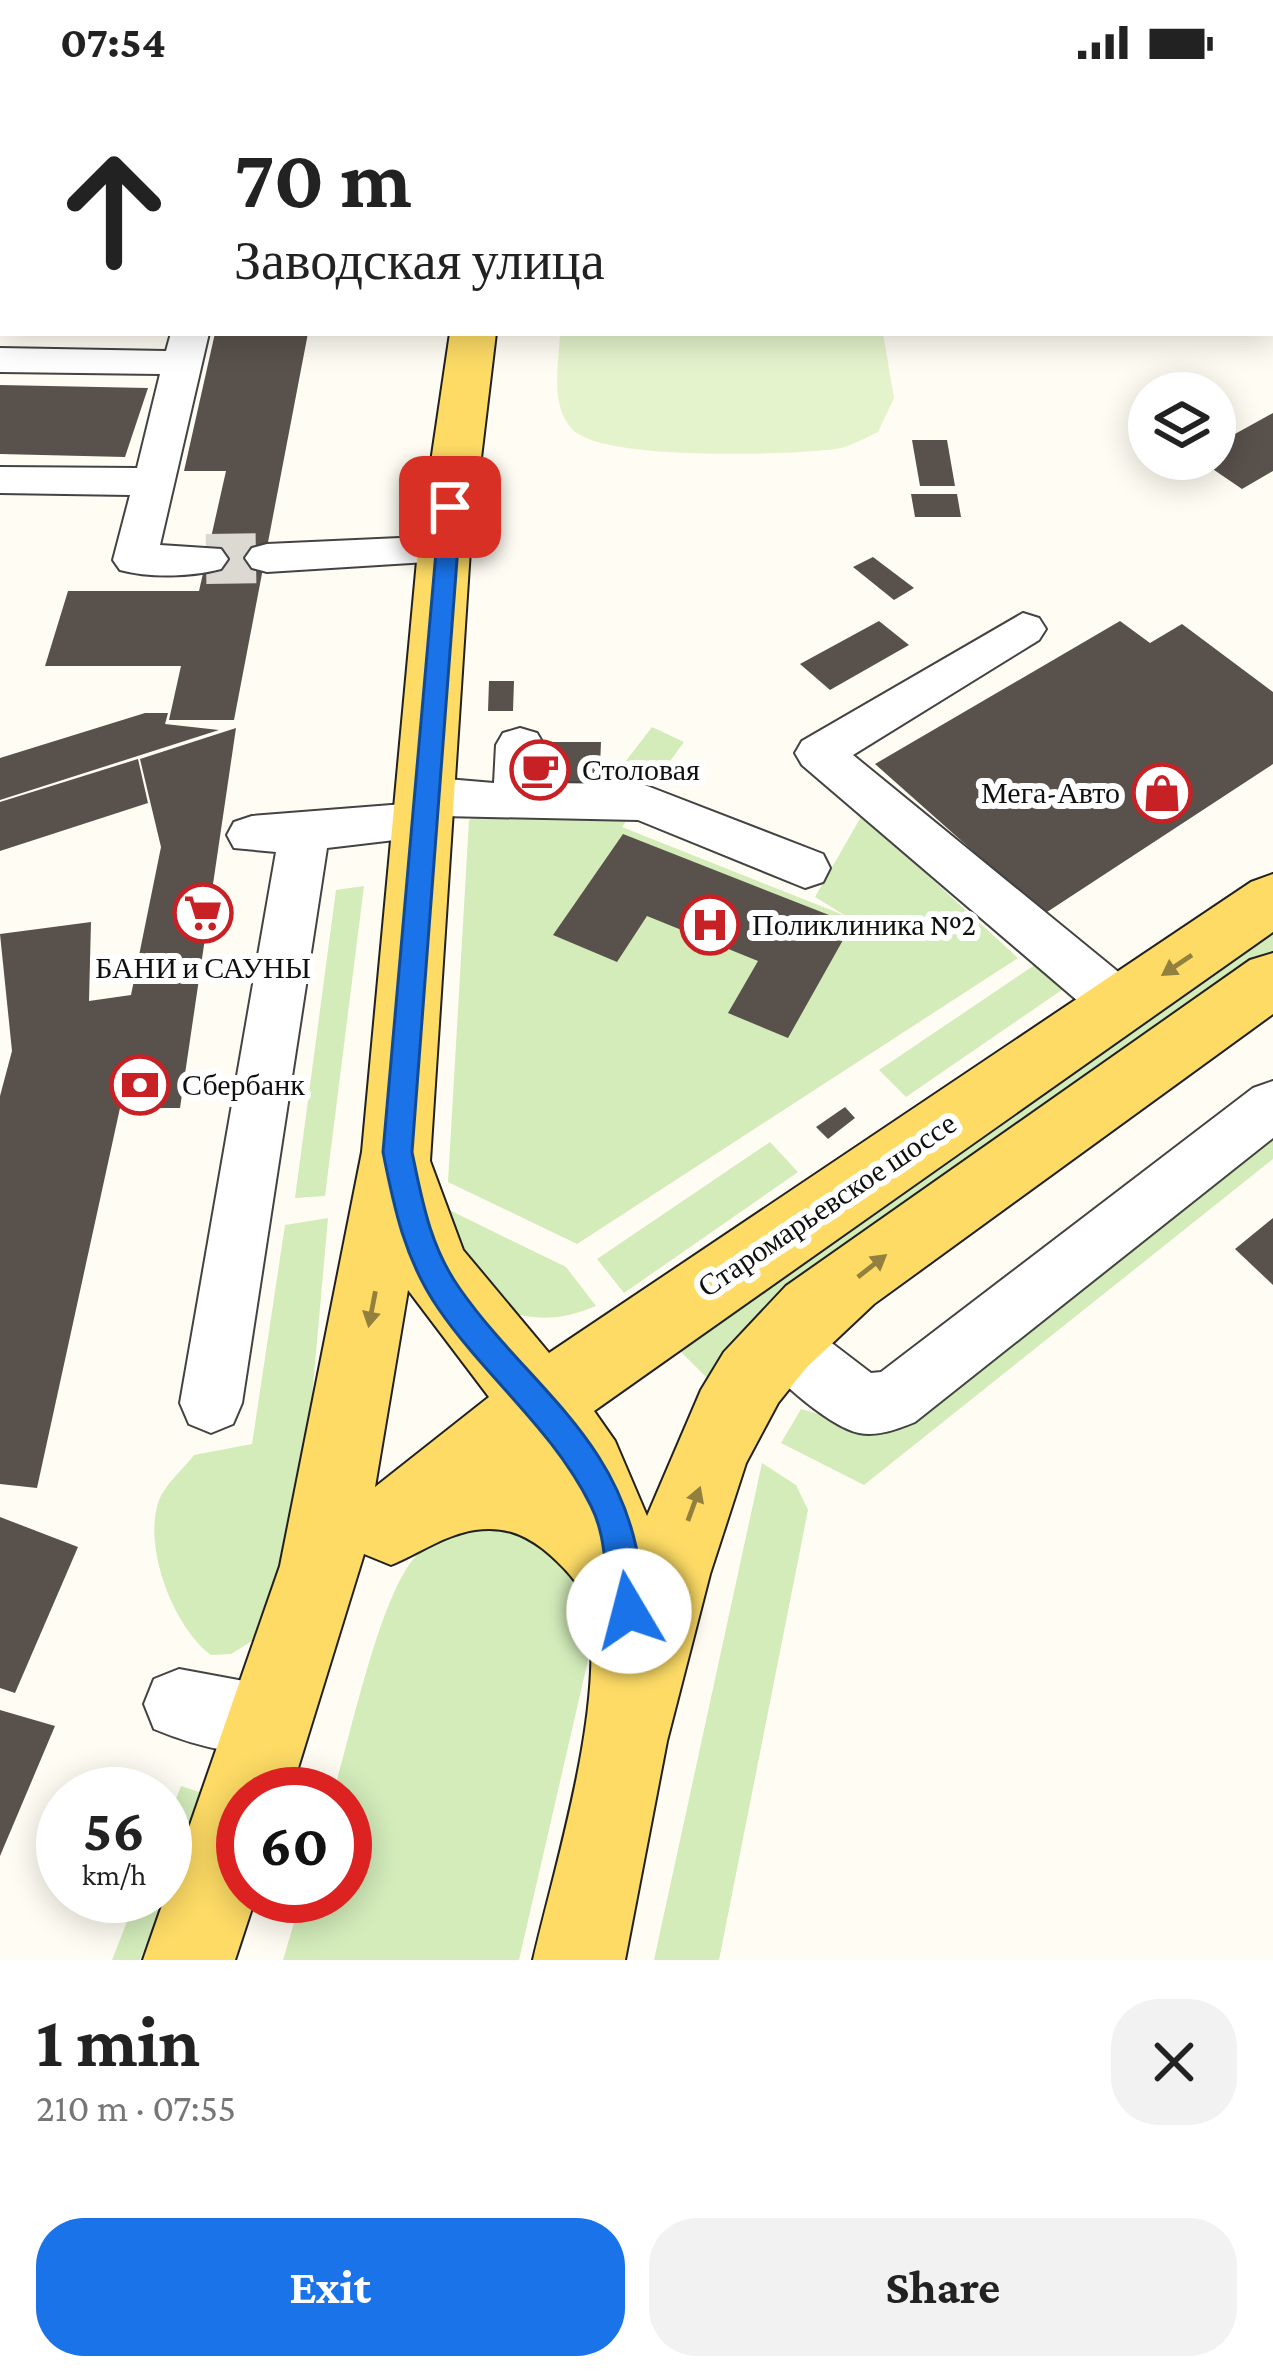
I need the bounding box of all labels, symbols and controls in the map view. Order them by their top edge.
text: 07:54 [60,17,166,67]
icon: ahead [36,132,192,288]
text: 70 m [234,132,412,225]
text: Заводская улица [234,231,605,291]
map controls [1128,372,1236,480]
button: layers [1128,372,1236,480]
pin [399,456,501,558]
icon: arrive [417,474,483,540]
cafe icon: Столовая [509,739,571,801]
place label: Столовая [582,753,700,786]
shop icon: Мега-Авто [1131,762,1193,824]
place label: Мега-Авто [981,776,1120,809]
supermarket icon: БАНИ и САУНЫ [172,882,234,944]
hospital icon: Поликлиника №2 [679,894,741,956]
place label: Поликлиника №2 [752,908,976,941]
place label: БАНИ и САУНЫ [95,951,311,984]
one-way arrow [1160,953,1193,976]
bank icon: Сбербанк [109,1054,171,1116]
place label: Сбербанк [182,1068,305,1101]
street label: Старомарьевское шоссе [692,1106,962,1303]
one-way arrow [856,1254,887,1279]
one-way arrow [362,1290,380,1328]
one-way arrow [686,1486,705,1522]
position arrow [566,1548,692,1674]
speed limit sign: 60 [216,1767,372,1923]
text: 56 [83,1796,145,1863]
text: km/h [82,1858,146,1891]
button: close [1111,1999,1237,2125]
text: 1 min [36,2001,200,2081]
text: 210 m · 07:55 [36,2086,236,2129]
button: Exit [36,2218,625,2356]
button: Share [649,2218,1237,2356]

